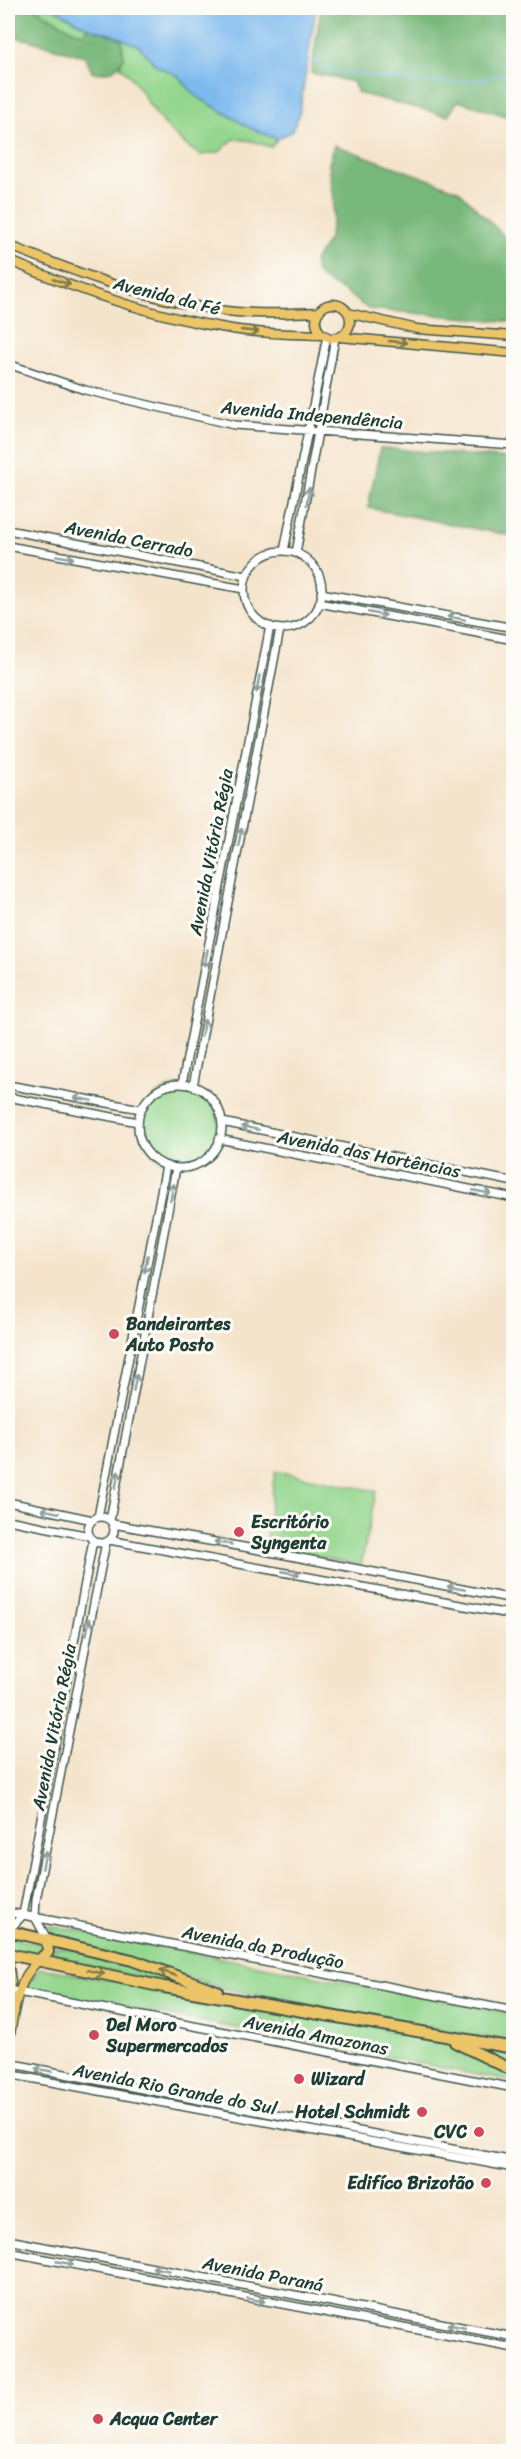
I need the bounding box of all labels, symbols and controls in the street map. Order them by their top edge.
street label: Avenida da Fé [109,267,224,325]
one-way arrow [52,278,71,289]
one-way arrow [240,326,259,337]
one-way arrow [388,337,407,348]
street label: Avenida Independência [219,391,404,439]
one-way arrow [303,487,314,506]
street label: Avenida Cerrado [61,511,196,567]
one-way arrow [55,552,74,563]
one-way arrow [367,609,386,620]
one-way arrow [447,612,466,623]
one-way arrow [252,673,263,693]
street label: Avenida Vitória Régia [179,765,243,939]
one-way arrow [235,827,246,847]
one-way arrow [200,947,211,967]
one-way arrow [198,1019,209,1038]
one-way arrow [74,1093,94,1104]
street label: Avenida das Hortências [274,1120,464,1188]
one-way arrow [241,1122,261,1133]
one-way arrow [167,1183,178,1202]
one-way arrow [472,1187,492,1198]
one-way arrow [140,1254,151,1273]
place label: Bandeirantes Auto Posto [125,1308,231,1361]
marker: Bandeirantes Auto Posto [107,1327,121,1341]
one-way arrow [130,1374,141,1394]
one-way arrow [112,1471,123,1491]
one-way arrow [41,1505,61,1516]
place label: Escritório Syngenta [250,1506,329,1559]
marker: Escritório Syngenta [232,1525,246,1539]
one-way arrow [214,1538,234,1549]
one-way arrow [281,1568,300,1579]
one-way arrow [447,1582,466,1593]
one-way arrow [83,1618,94,1637]
street label: Avenida Vitória Régia [22,1640,86,1814]
one-way arrow [39,1850,50,1870]
street label: Avenida da Produção [178,1915,347,1978]
one-way arrow [159,1966,178,1977]
one-way arrow [86,1967,106,1978]
street label: Avenida Amazonas [240,2005,392,2065]
place label: Del Moro Supermercados [105,2009,229,2062]
marker: Del Moro Supermercados [87,2028,101,2042]
street label: Avenida Rio Grande do Sul [69,2053,281,2125]
place label: Wizard [311,2063,366,2095]
one-way arrow [34,2064,53,2076]
marker: Wizard [292,2072,306,2086]
place label: Hotel Schmidt [294,2096,410,2128]
marker: Hotel Schmidt [415,2105,429,2119]
place label: CVC [433,2116,467,2148]
marker: CVC [472,2125,486,2139]
place label: Edifíco Brizotão [347,2167,475,2199]
marker: Edifíco Brizotão [479,2176,493,2190]
street label: Avenida Paraná [199,2246,326,2301]
one-way arrow [55,2258,74,2269]
one-way arrow [152,2263,172,2274]
one-way arrow [246,2294,266,2305]
one-way arrow [447,2320,466,2331]
place label: Acqua Center [109,2403,219,2435]
marker: Acqua Center [91,2412,105,2426]

